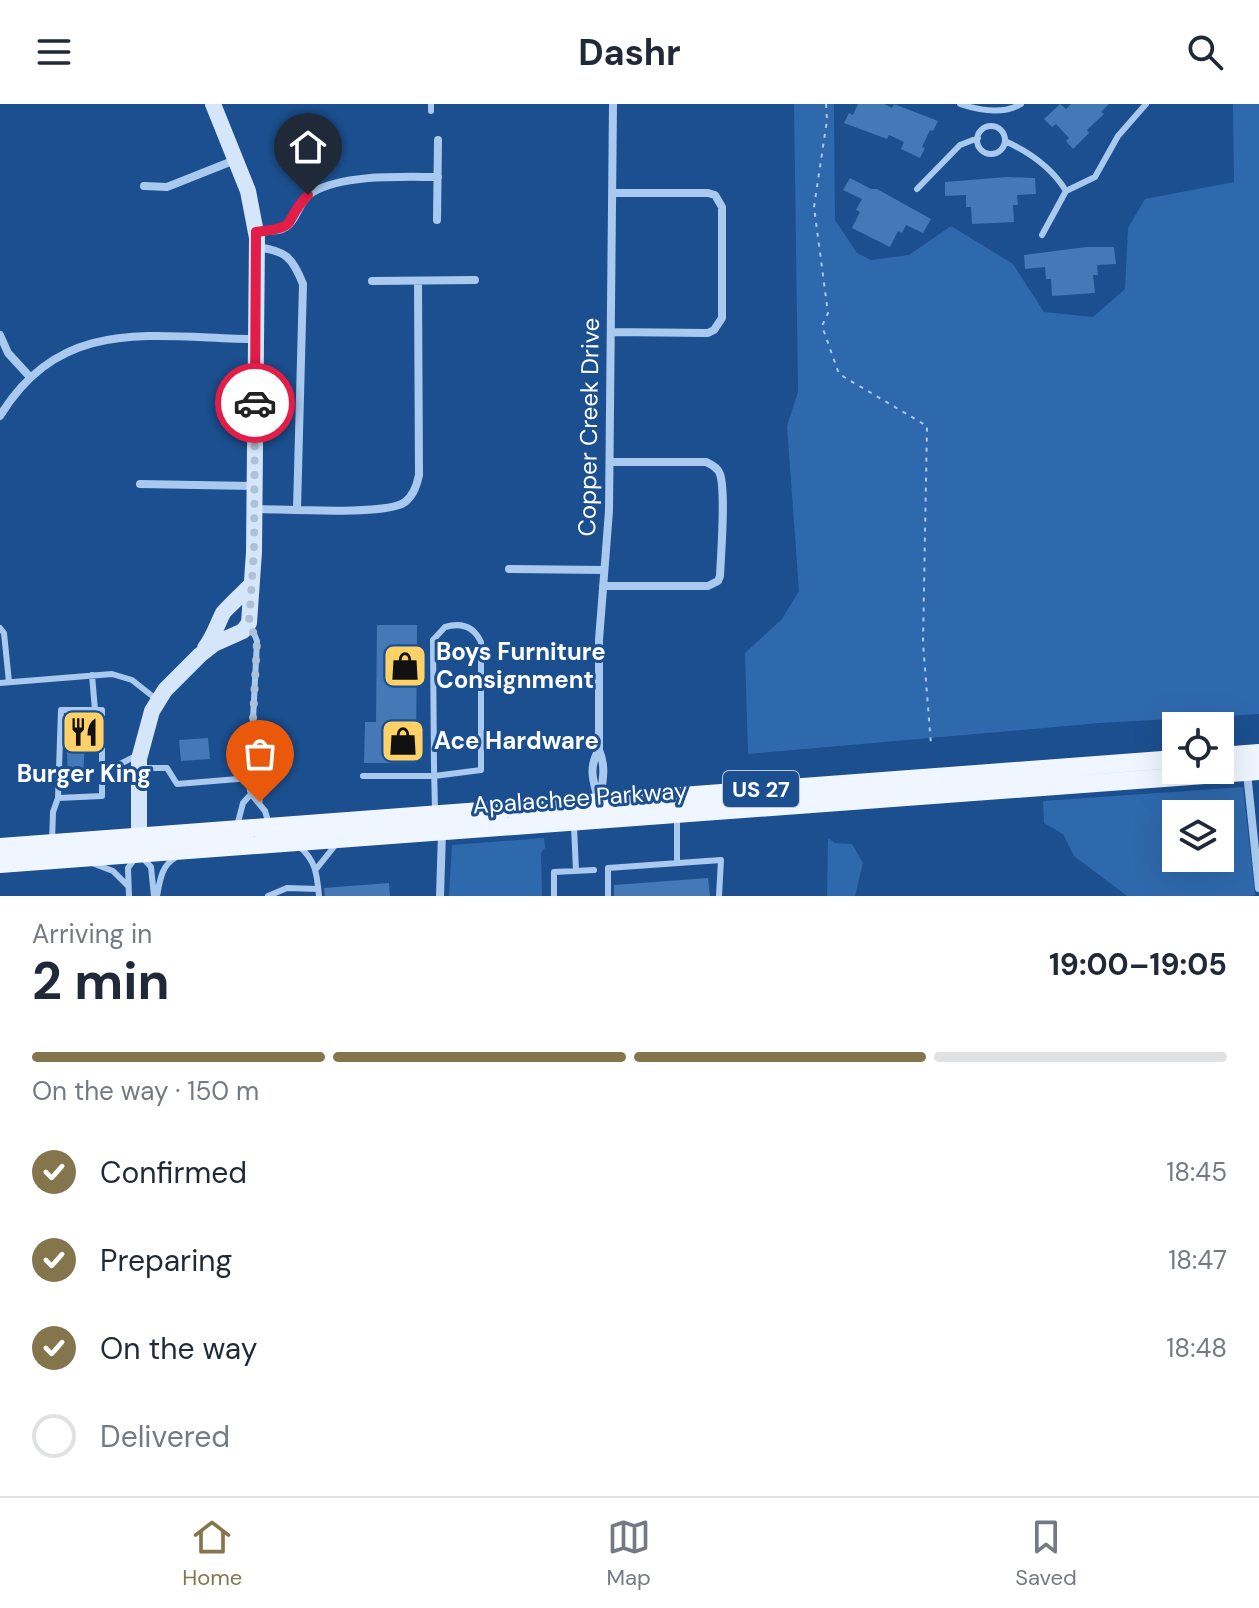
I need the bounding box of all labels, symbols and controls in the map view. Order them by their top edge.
text: Dashr [578,29,681,76]
icon: menu [32,30,76,74]
icon: search [1183,30,1227,74]
pin [274,113,342,195]
icon: home [286,125,330,169]
street label: Copper Creek Drive [571,317,606,537]
courier [215,363,295,443]
icon: car [233,381,277,425]
place label: Boys Furniture Consignment [436,636,606,695]
shop icon: Boys Furniture Consignment [381,642,429,690]
restaurant icon: Burger King [60,708,108,756]
map controls [1162,712,1234,872]
button: locate [1162,712,1234,784]
shop icon: Ace Hardware [379,717,427,765]
pin [226,720,294,802]
place label: Ace Hardware [434,725,599,756]
icon: bag [238,732,282,776]
place label: Burger King [17,758,151,789]
road number: US 27 [723,771,799,807]
street label: Apalachee Parkway [472,775,688,820]
button: layers [1162,800,1234,872]
text: Arriving in [32,917,152,951]
text: 19:00–19:05 [1049,945,1227,984]
text: 2 min [32,947,170,1015]
text: On the way · 150 m [32,1074,259,1108]
icon: check [32,1150,76,1194]
text: Confirmed [100,1153,247,1192]
text: 18:45 [1166,1155,1227,1189]
icon: check [32,1238,76,1282]
text: Preparing [100,1241,232,1280]
text: 18:47 [1168,1243,1227,1277]
icon: check [32,1326,76,1370]
text: On the way [100,1329,257,1368]
text: 18:48 [1166,1331,1227,1365]
text: Delivered [100,1417,230,1456]
tab: Home [182,1515,242,1592]
tab: Map [607,1515,651,1592]
tab: Saved [1015,1515,1077,1592]

